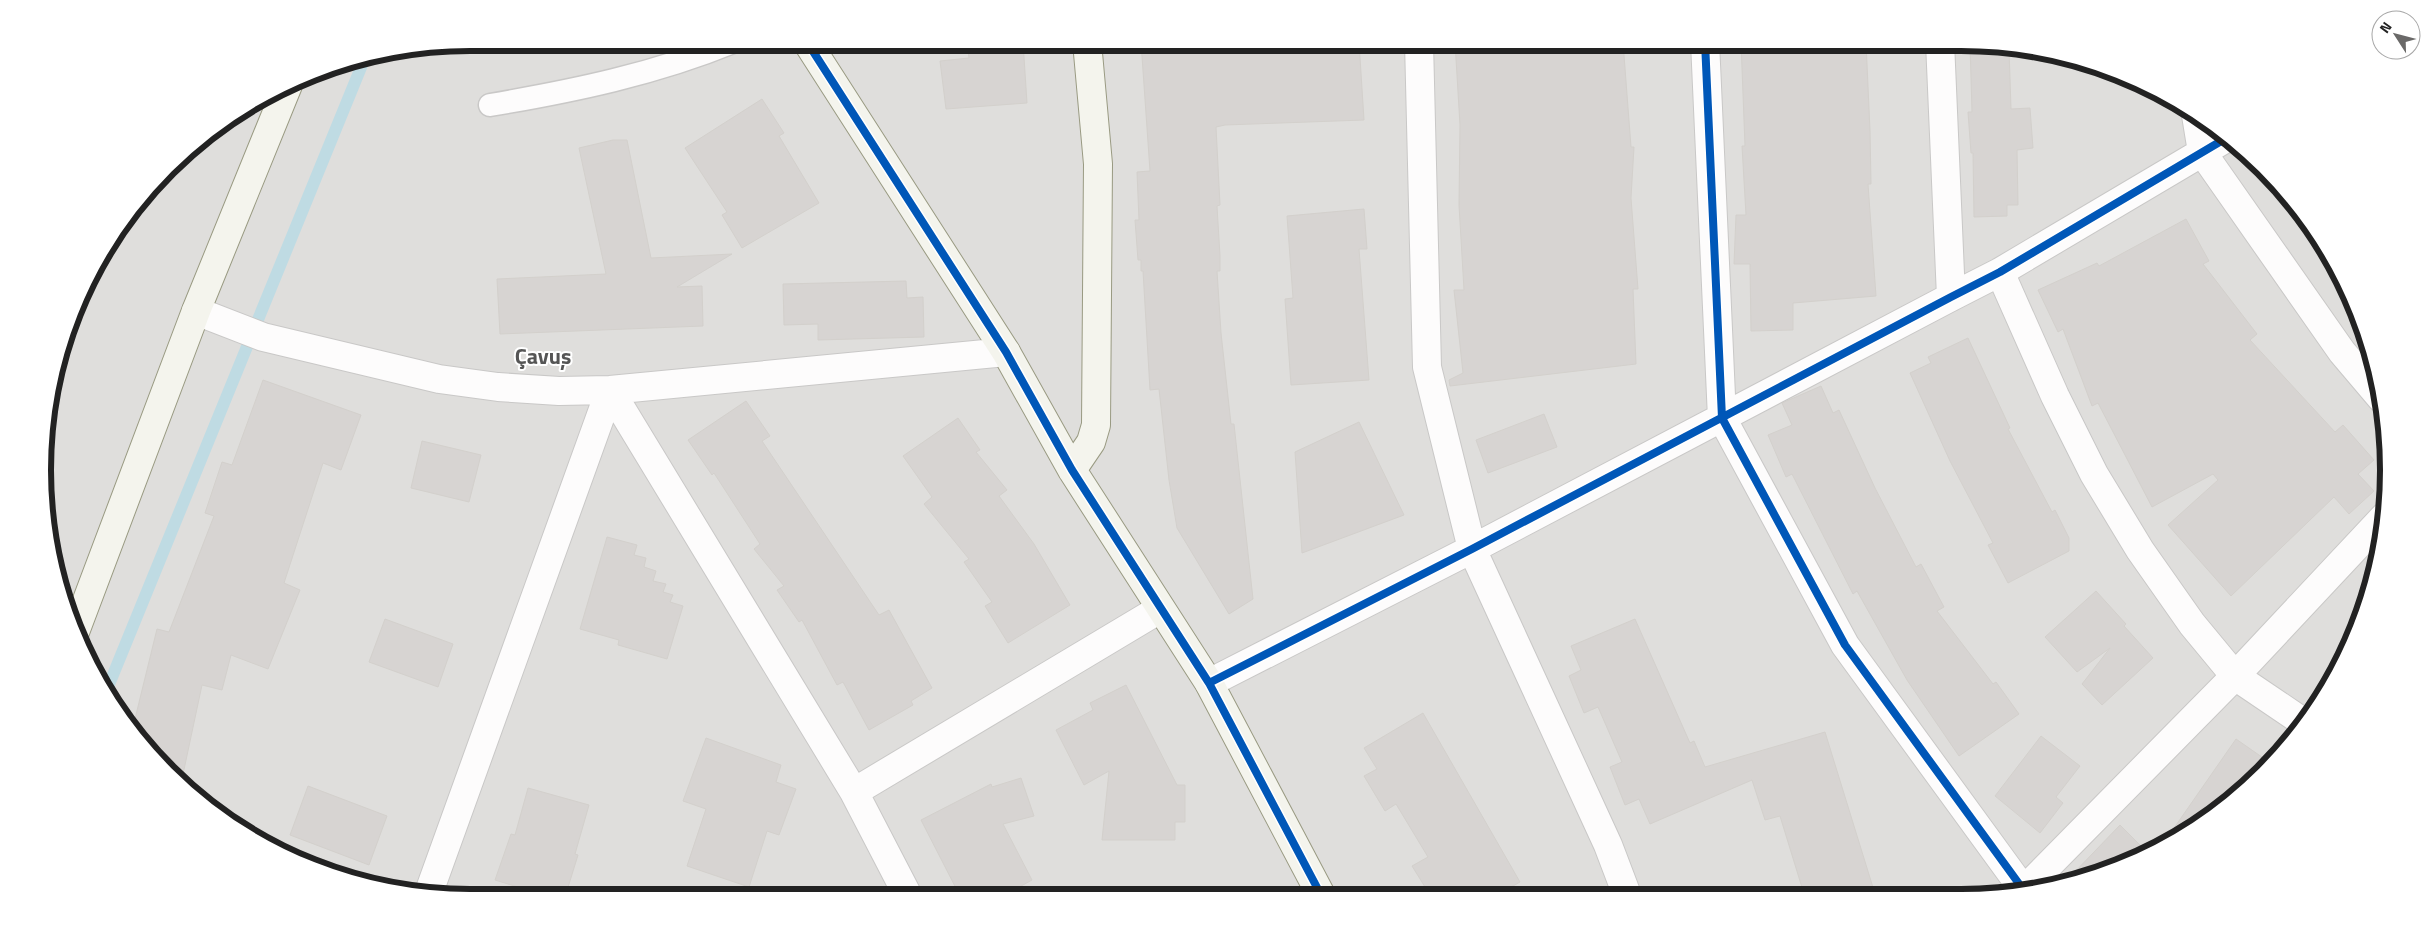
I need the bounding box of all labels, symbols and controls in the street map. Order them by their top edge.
north arrow [2371,10,2421,60]
text: N [2374,17,2396,37]
district label: Çavuş [515,339,571,373]

